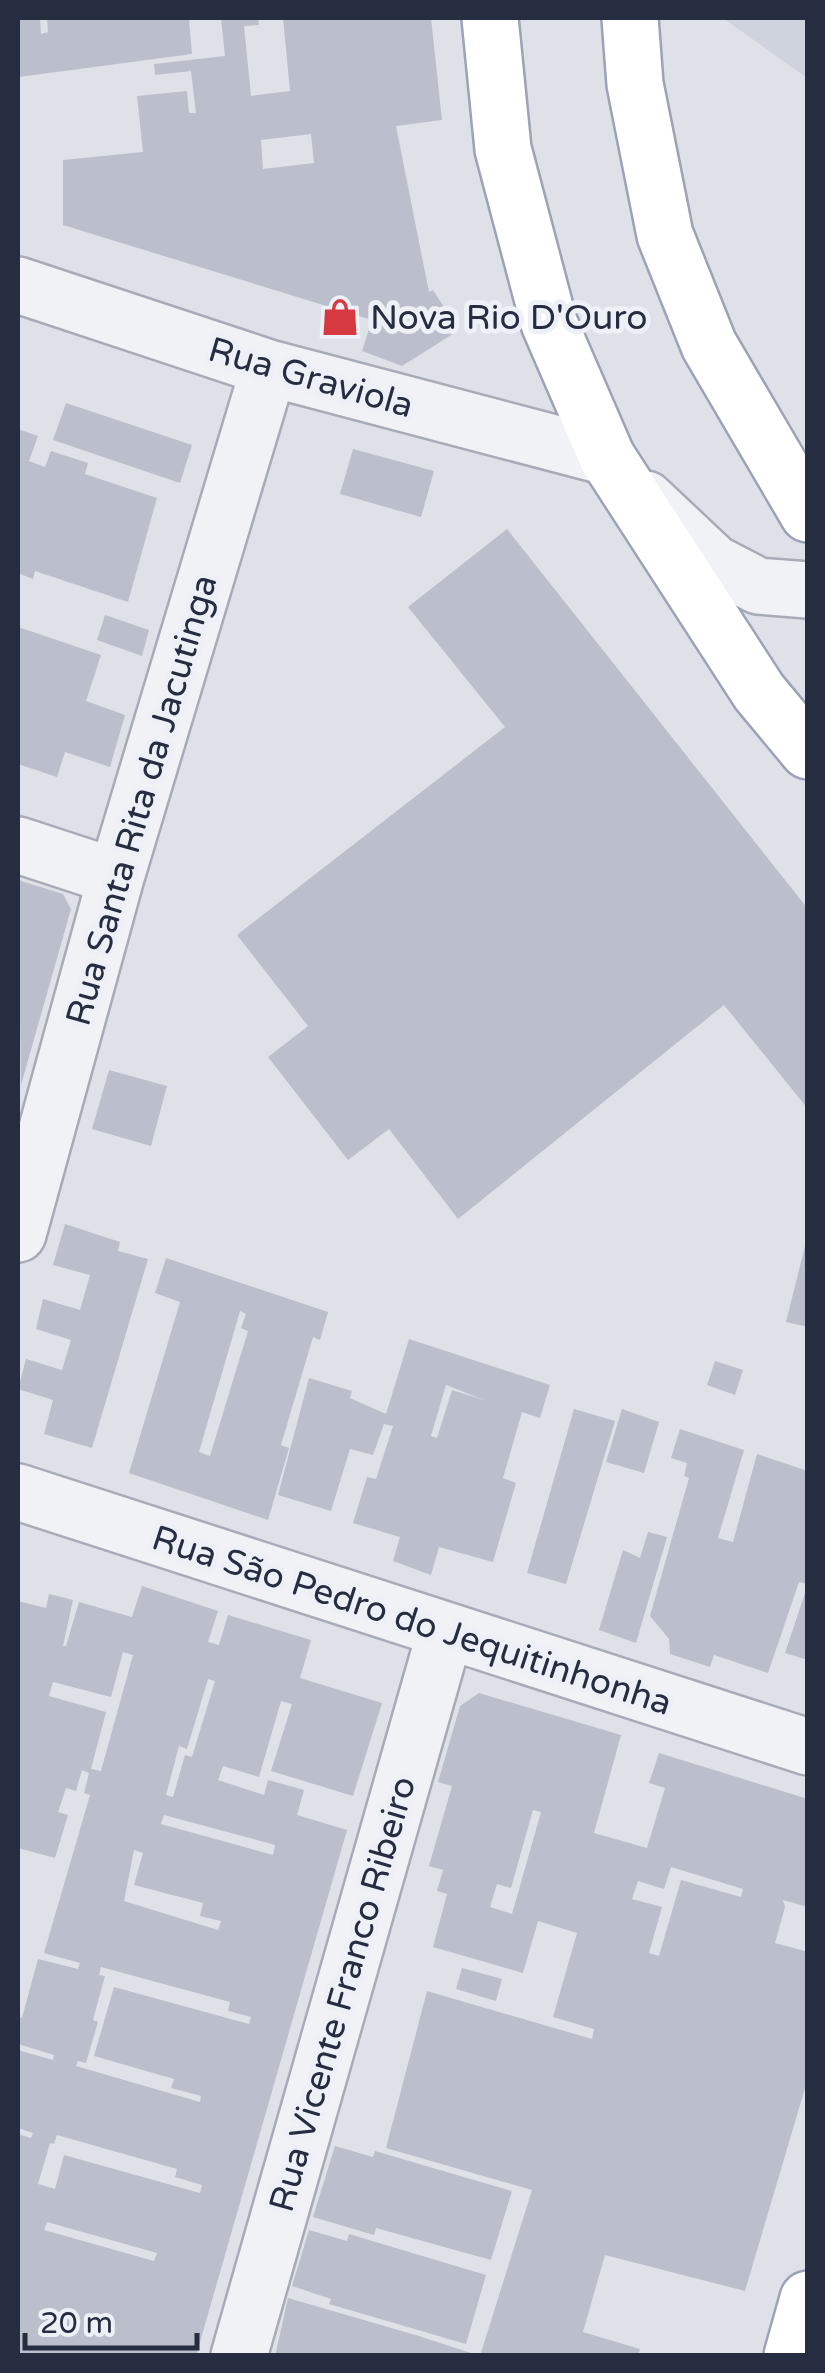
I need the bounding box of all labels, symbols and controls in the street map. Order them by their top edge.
shop icon: Nova Rio D'Ouro [319,296,361,338]
place label: Nova Rio D'Ouro [370,297,647,339]
street label: Rua Graviola [203,329,418,427]
street label: Rua Santa Rita da Jacutinga [57,570,227,1031]
street label: Rua São Pedro do Jequitinhonha [147,1517,677,1725]
street label: Rua Vicente Franco Ribeiro [261,1772,425,2217]
scale bar [25,2288,198,2350]
text: 20 m [40,2305,113,2342]

